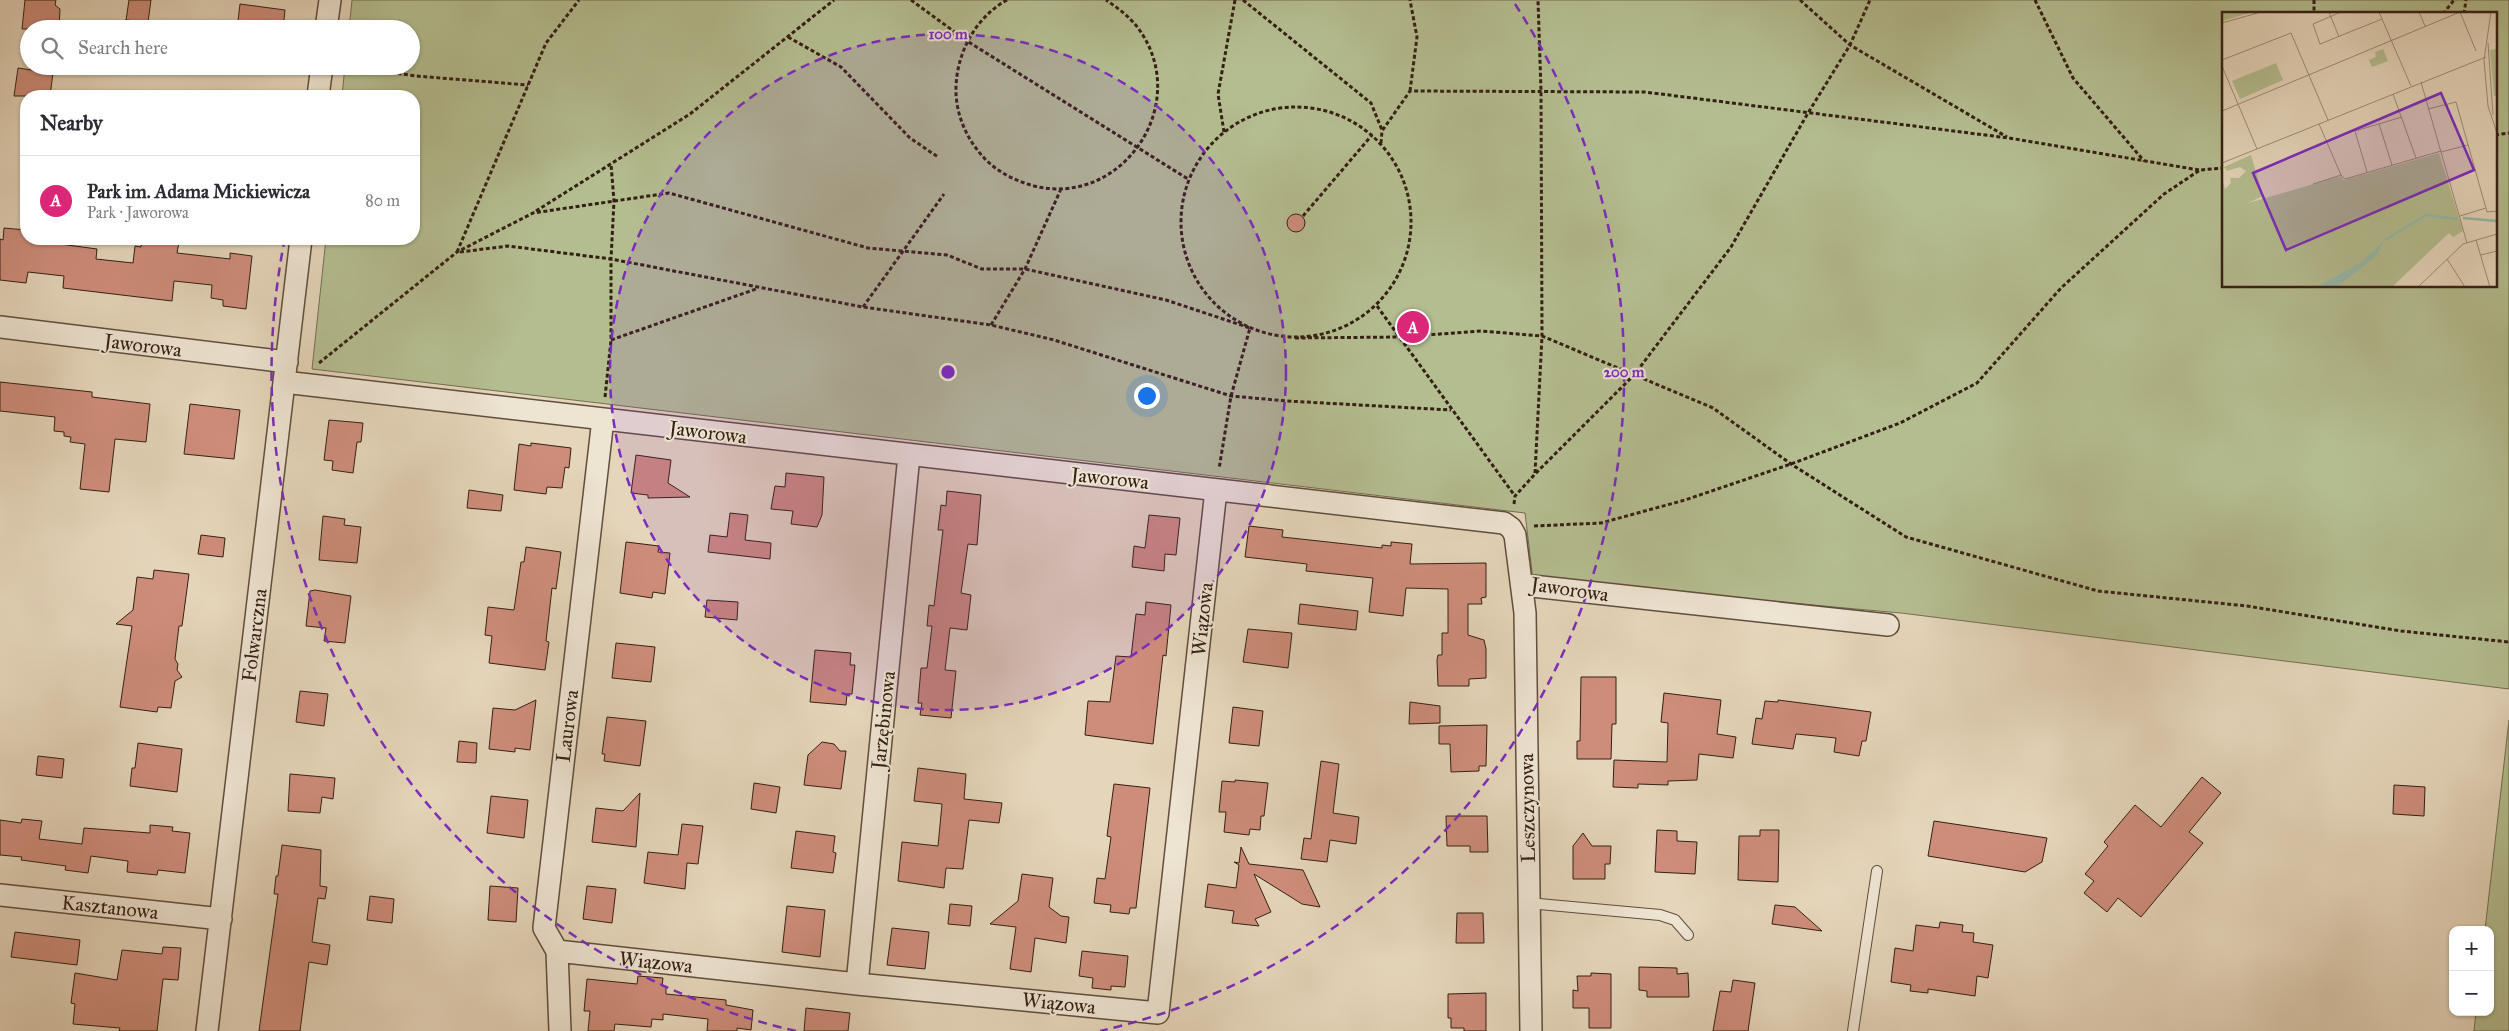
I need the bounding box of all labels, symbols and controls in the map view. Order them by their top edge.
inset map [2222,12,2496,288]
search box [20,20,420,75]
text: 100 m [928,25,968,43]
icon: search [38,34,66,62]
text: Search here [78,36,168,59]
text: Nearby [40,110,103,136]
text: Park im. Adama Mickiewicza [87,180,310,203]
text: A [51,191,61,210]
text: 80 m [365,191,400,210]
text: Park · Jaworowa [87,203,189,222]
pin: A [1397,308,1429,346]
street label: Jaworowa [101,328,184,363]
centre of rings [939,363,957,381]
text: 200 m [1604,363,1645,381]
your location [1134,383,1160,409]
street label: Jaworowa [666,415,749,450]
street label: Jaworowa [1068,462,1151,495]
street label: Jaworowa [1528,571,1611,607]
street label: Wiązowa [1186,580,1218,657]
street label: Folwarczna [236,586,272,683]
street label: Jarzębinowa [866,669,901,772]
street label: Laurowa [551,688,583,764]
street label: Leszczynowa [1514,753,1540,863]
street label: Kasztanowa [60,890,160,924]
map controls [2449,926,2494,1016]
button: + [2449,926,2494,971]
street label: Wiązowa [618,946,695,978]
button: − [2449,971,2494,1016]
street label: Wiązowa [1021,987,1098,1019]

